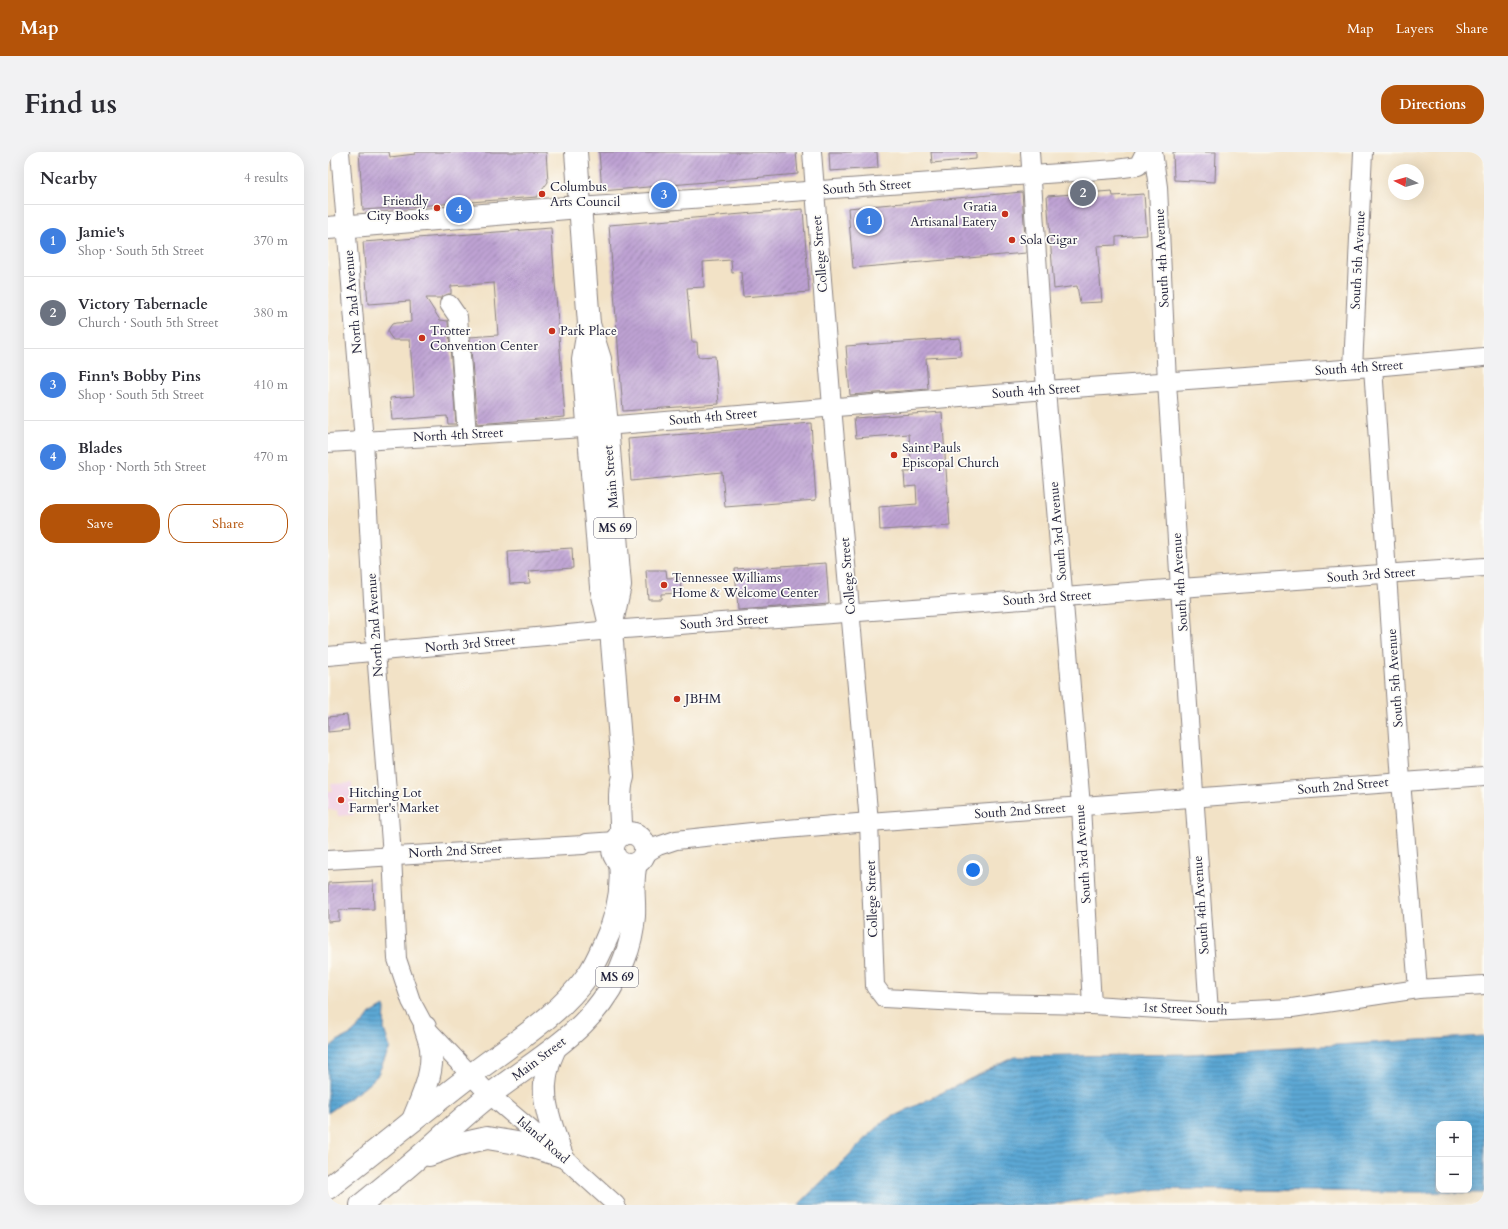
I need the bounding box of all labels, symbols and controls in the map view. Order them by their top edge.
text: Map [20,15,59,41]
text: Map [1347,19,1374,38]
text: Layers [1396,19,1434,38]
text: Share [1456,19,1488,38]
text: Find us [24,85,117,123]
button: Directions [1381,85,1484,124]
north arrow [1388,164,1424,200]
text: Nearby [40,167,97,190]
text: 4 results [244,169,288,187]
street label: South 5th Street [822,175,912,199]
place label: Columbus Arts Council [550,178,621,211]
pin: 2 [1070,178,1096,208]
pin: 3 [651,180,677,210]
marker: Columbus Arts Council [537,189,547,199]
place label: Friendly City Books [367,192,429,225]
pin: 4 [446,195,472,225]
place label: Gratia Artisanal Eatery [910,198,997,231]
marker: Friendly City Books [432,203,442,213]
pin: 1 [856,206,882,236]
street label: South 4th Avenue [1150,208,1174,308]
marker: Gratia Artisanal Eatery [1000,209,1010,219]
street label: South 5th Avenue [1346,210,1370,310]
street label: College Street [808,215,832,293]
text: Jamie's [78,222,125,242]
place label: Sola Cigar [1020,231,1077,249]
text: 1 [50,232,56,250]
text: 370 m [254,232,288,250]
marker: Sola Cigar [1007,235,1017,245]
text: Shop · South 5th Street [78,242,204,260]
street label: North 2nd Avenue [339,249,367,355]
text: Victory Tabernacle [78,294,208,314]
text: 2 [50,304,56,322]
text: 380 m [254,304,288,322]
text: Church · South 5th Street [78,314,218,332]
place label: Trotter Convention Center [430,322,538,355]
place label: Park Place [560,322,617,340]
marker: Park Place [547,326,557,336]
marker: Trotter Convention Center [417,333,427,343]
street label: South 4th Street [1314,356,1404,380]
text: Finn's Bobby Pins [78,366,201,386]
text: 3 [50,376,56,394]
text: 410 m [254,376,288,394]
street label: South 4th Street [991,379,1081,403]
text: Shop · South 5th Street [78,386,204,404]
street label: South 4th Street [668,404,758,430]
street label: North 4th Street [412,424,504,446]
text: Blades [78,438,122,458]
place label: Saint Pauls Episcopal Church [902,439,999,472]
street label: Main Street [599,444,623,510]
text: 4 [50,448,56,466]
text: 470 m [254,448,288,466]
marker: Saint Pauls Episcopal Church [889,450,899,460]
text: Shop · North 5th Street [78,458,206,476]
street label: South 3rd Avenue [1045,481,1071,581]
button: Save [40,504,160,543]
button: Share [168,504,288,543]
road number: MS 69 [594,518,636,538]
street label: South 4th Avenue [1168,532,1192,632]
street label: College Street [836,537,860,615]
street label: South 3rd Street [1326,563,1416,587]
place label: Tennessee Williams Home & Welcome Center [672,569,819,602]
street label: North 2nd Avenue [362,572,388,678]
marker: Tennessee Williams Home & Welcome Center [659,580,669,590]
street label: South 3rd Street [1002,586,1092,610]
street label: South 3rd Street [679,610,769,634]
street label: South 5th Avenue [1383,628,1407,728]
street label: North 3rd Street [424,631,516,657]
place label: JBHM [683,690,721,708]
marker: JBHM [672,694,682,704]
street label: South 2nd Street [1297,773,1389,799]
place label: Hitching Lot Farmer's Market [349,784,439,817]
marker: Hitching Lot Farmer's Market [336,795,346,805]
street label: South 2nd Street [974,799,1066,823]
street label: South 3rd Avenue [1071,804,1095,904]
street label: North 2nd Street [408,840,502,862]
street label: South 4th Avenue [1189,855,1213,955]
street label: College Street [862,860,882,938]
your location [963,860,983,880]
road number: MS 69 [596,967,638,987]
street label: 1st Street South [1142,999,1228,1019]
street label: Main Street [508,1033,570,1085]
street label: Island Road [513,1112,573,1168]
map controls [1436,1121,1472,1193]
button: + [1436,1121,1472,1157]
button: − [1436,1157,1472,1193]

